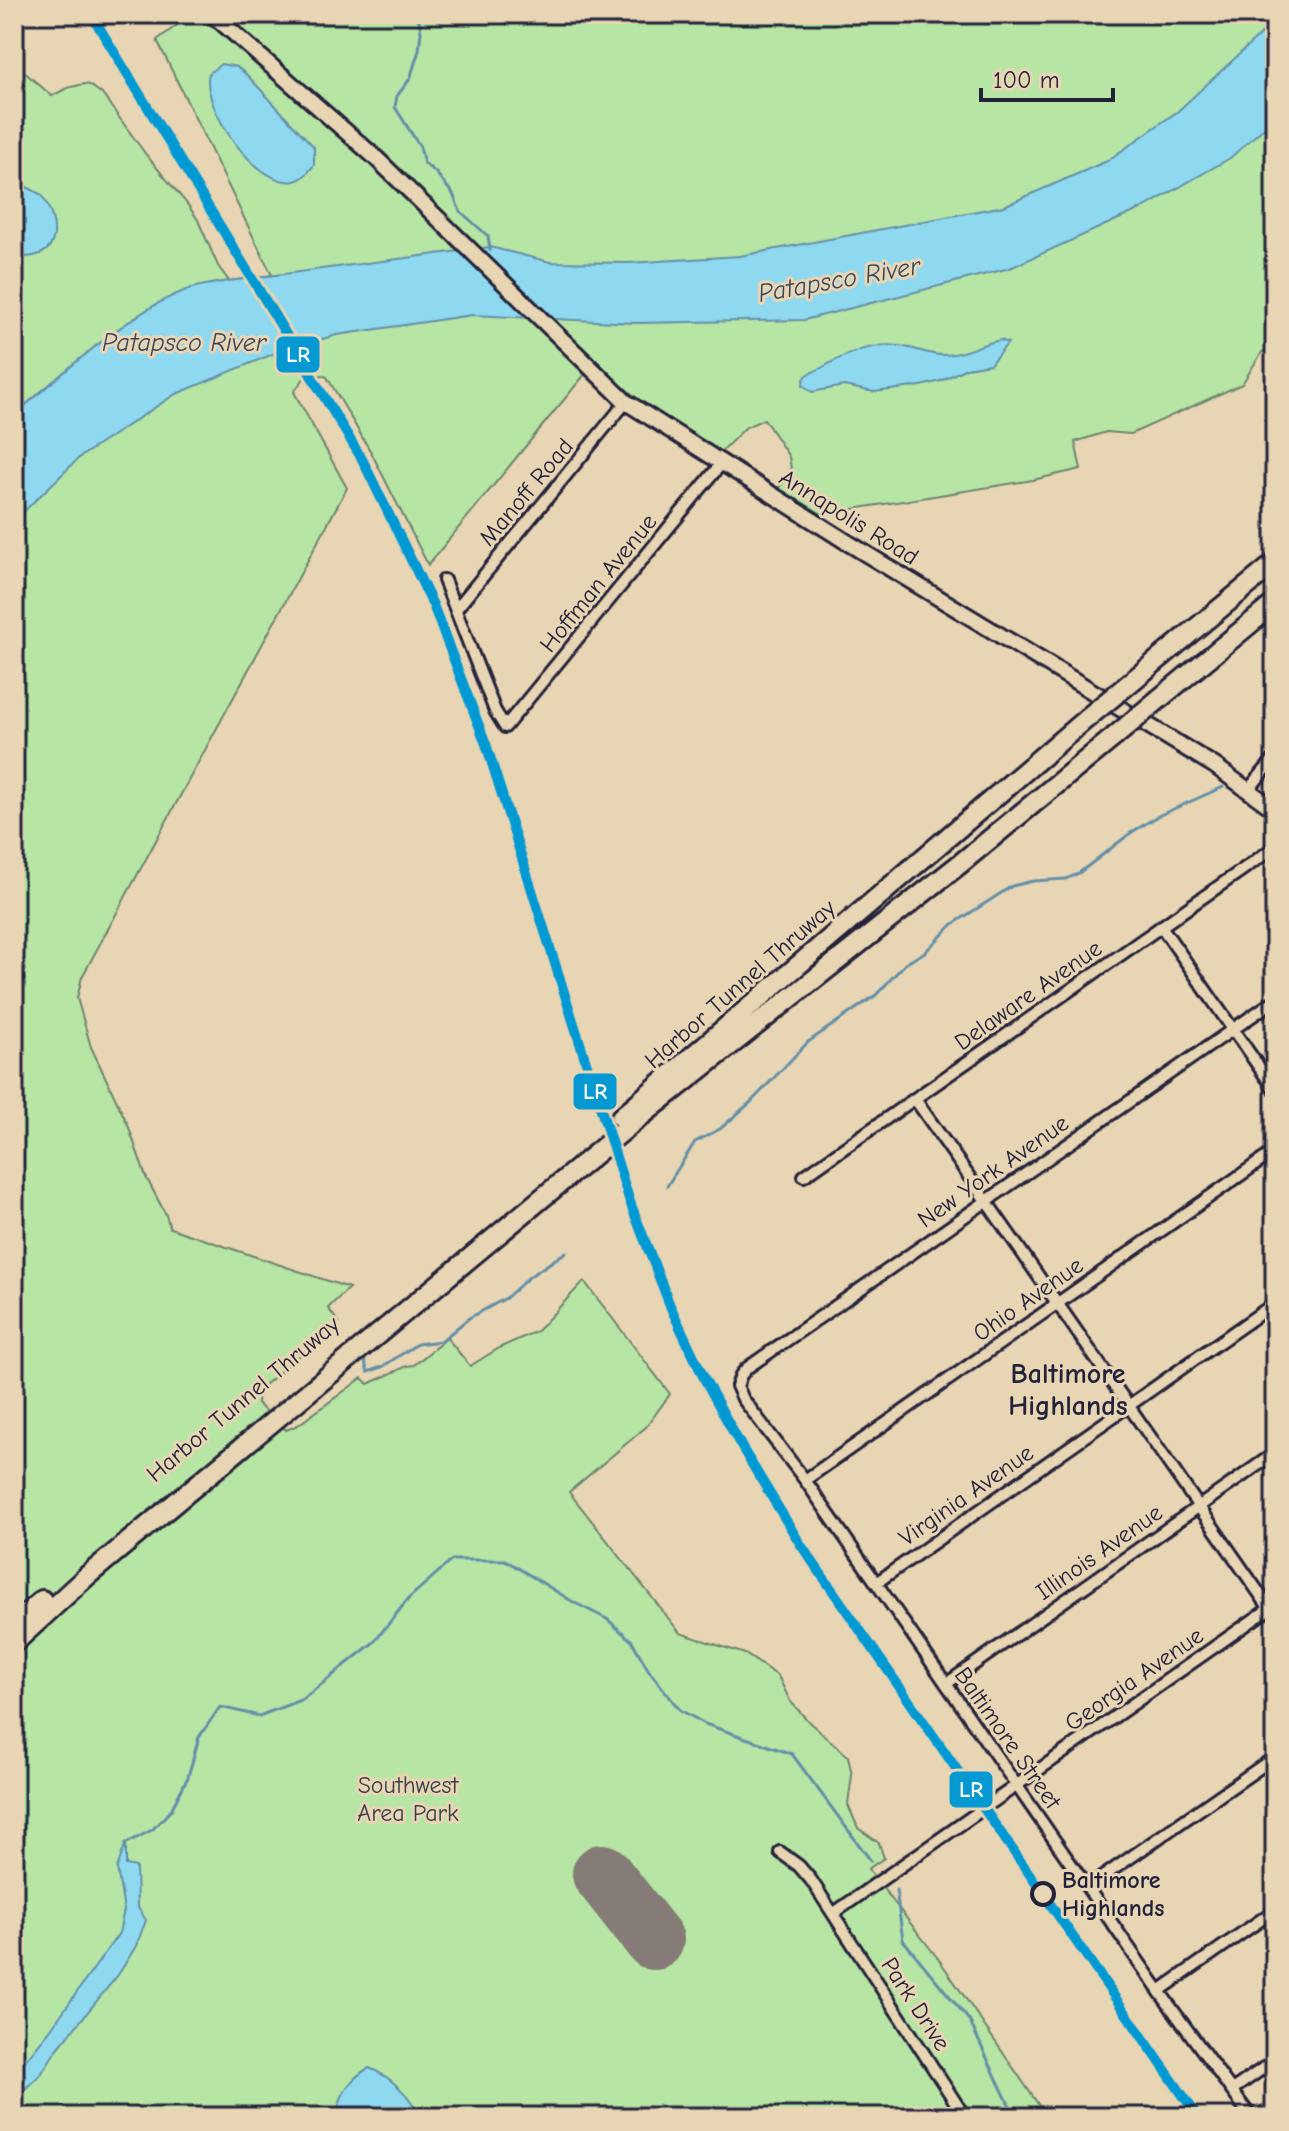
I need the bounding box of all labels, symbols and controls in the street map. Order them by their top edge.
scale bar [981,52,1113,102]
text: 100 m [993,66,1060,94]
water label: Patapsco River [756,251,924,309]
water label: Patapsco River [102,328,268,358]
line badge: LR [275,335,321,374]
text: LR [286,342,310,368]
street label: Manoff Road [473,433,579,551]
street label: Annapolis Road [774,463,924,571]
street label: Hoffman Avenue [534,508,662,658]
street label: Harbor Tunnel Thruway [639,893,841,1074]
street label: Delaware Avenue [949,934,1107,1056]
line badge: LR [572,1072,618,1111]
text: LR [583,1079,607,1105]
street label: New York Avenue [912,1109,1074,1233]
street label: Ohio Avenue [968,1251,1088,1347]
street label: Harbor Tunnel Thruway [141,1310,345,1488]
district label: Baltimore Highlands [1008,1358,1128,1422]
street label: Virginia Avenue [893,1438,1039,1552]
street label: Illinois Avenue [1030,1498,1168,1606]
street label: Georgia Avenue [1059,1621,1209,1737]
street label: Baltimore Street [949,1662,1068,1815]
line badge: LR [948,1770,994,1809]
park label: Southwest Area Park [357,1771,459,1827]
text: LR [959,1777,983,1803]
place label: Baltimore Highlands [1062,1866,1164,1922]
marker: Baltimore Highlands [1031,1882,1055,1906]
street label: Park Drive [875,1952,957,2056]

